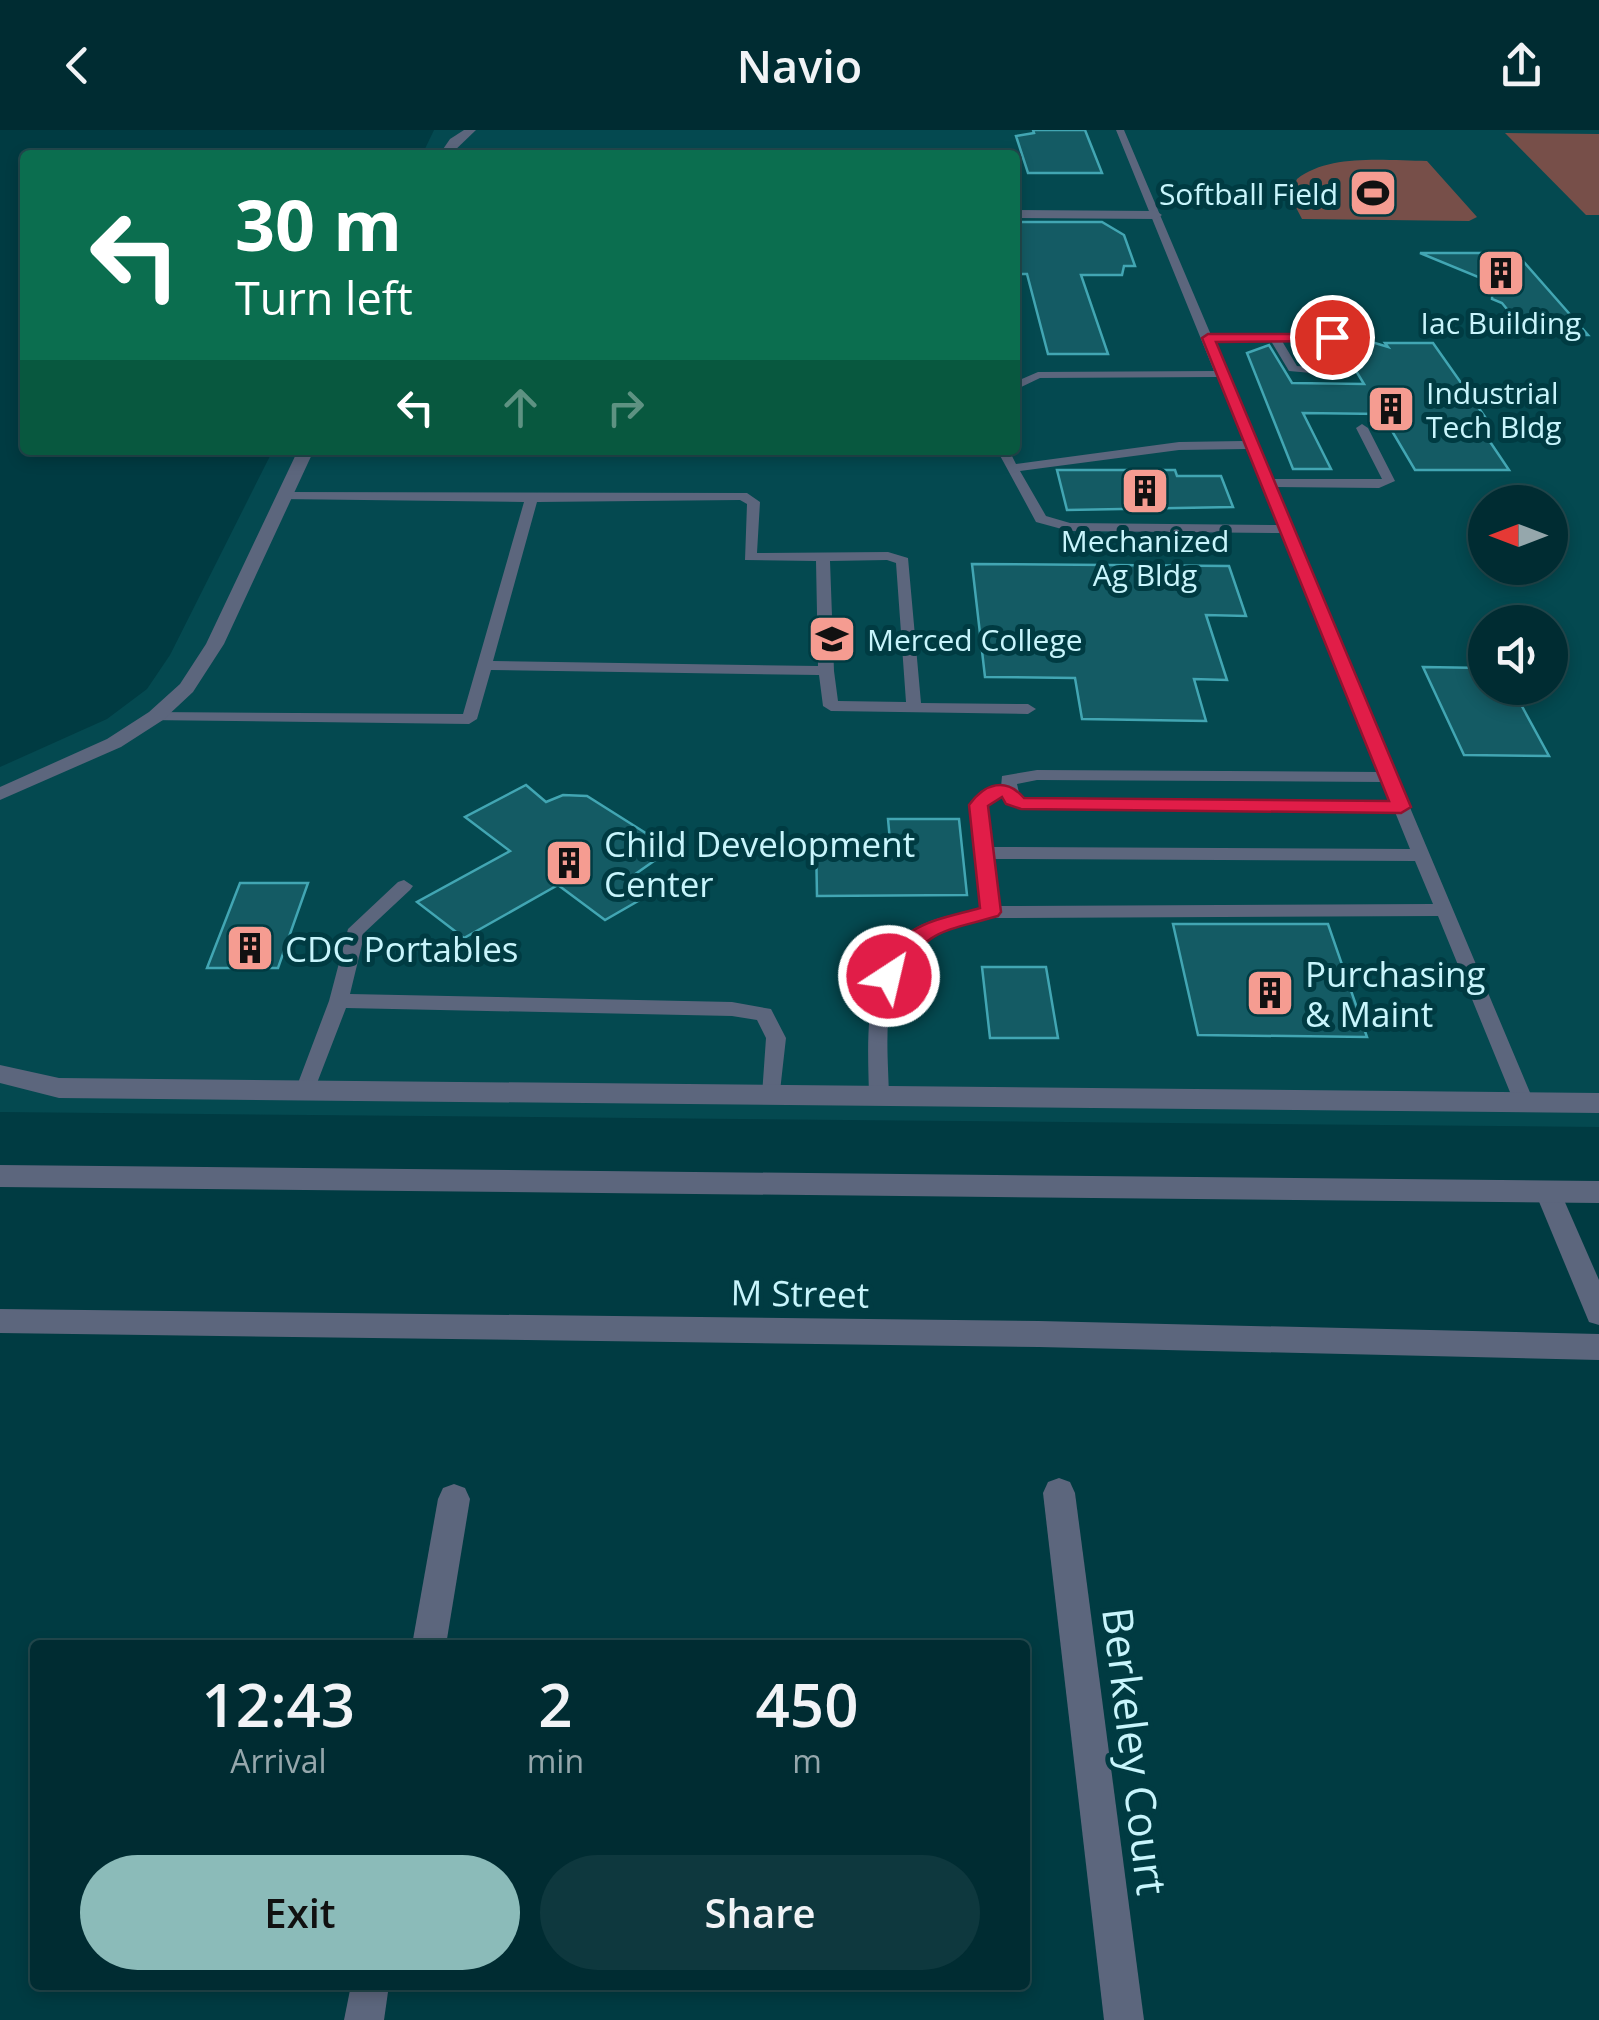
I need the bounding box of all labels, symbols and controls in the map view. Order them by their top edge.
text: Navio [737,35,862,96]
icon: back [50,38,105,93]
icon: share [1494,38,1549,93]
sports icon: Softball Field [1347,167,1399,219]
place label: Softball Field [1159,173,1338,214]
text: 30 m [235,176,402,272]
icon: left [70,190,200,320]
building icon: Iac Building [1475,247,1527,299]
text: Turn left [235,267,413,328]
pin [1290,295,1375,380]
place label: Iac Building [1421,302,1581,343]
icon: arrive [1305,310,1360,365]
place label: Industrial Tech Bldg [1426,372,1562,447]
icon: left [388,380,443,435]
icon: ahead [493,380,548,435]
icon: right [598,380,653,435]
building icon: Industrial Tech Bldg [1365,383,1417,435]
building icon: Mechanized Ag Bldg [1119,465,1171,517]
north arrow [1468,485,1568,585]
map controls [1468,485,1568,705]
place label: Mechanized Ag Bldg [1061,520,1229,595]
button: sound [1468,605,1568,705]
school or university icon: Merced College [806,613,858,665]
place label: Merced College [867,619,1083,660]
place label: Child Development Center [604,820,915,907]
building icon: Child Development Center [543,837,595,889]
building icon: CDC Portables [224,922,276,974]
position arrow [837,924,941,1028]
place label: CDC Portables [285,925,519,972]
place label: Purchasing & Maint [1305,950,1486,1037]
building icon: Purchasing & Maint [1244,967,1296,1019]
street label: M Street [730,1268,870,1318]
street label: Berkeley Court [1090,1604,1182,1898]
text: 12:43 [202,1663,355,1745]
text: 2 [538,1663,573,1745]
text: 450 [756,1663,858,1745]
text: Arrival [230,1739,327,1782]
text: min [527,1739,584,1782]
text: m [792,1739,822,1782]
button: Exit [80,1855,520,1970]
button: Share [540,1855,980,1970]

